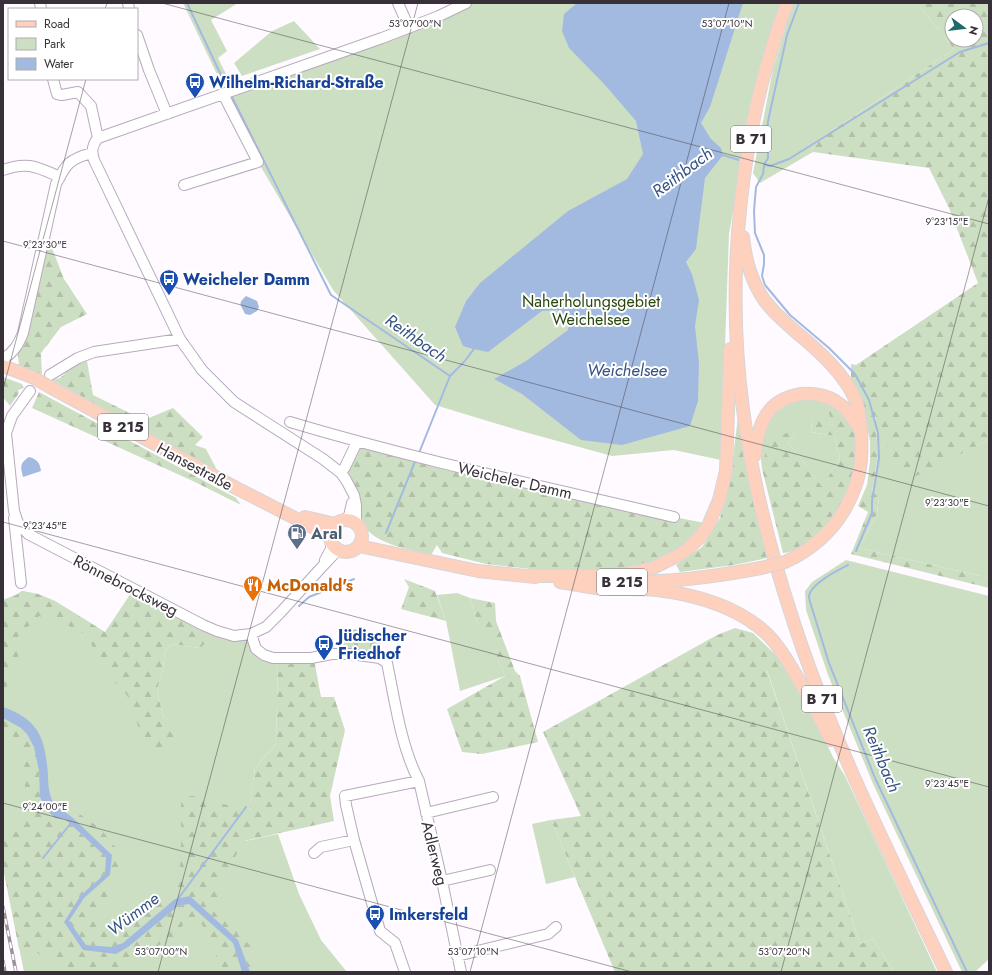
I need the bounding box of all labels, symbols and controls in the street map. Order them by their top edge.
legend [8,8,138,80]
north arrow [944,8,984,48]
text: Road [44,15,70,33]
text: 53°07'00"N [389,16,441,31]
text: 53°07'10"N [702,16,752,31]
text: N [965,24,983,37]
text: Park [44,35,66,53]
text: Water [44,55,75,73]
bus stop icon: Wilhelm-Richard-Straße [184,71,206,99]
place label: Wilhelm-Richard-Straße [209,71,384,94]
road number: B 71 [731,126,771,152]
water label: Reithbach [647,141,717,203]
text: 9°23'15"E [926,214,968,229]
text: 9°23'30"E [23,237,67,252]
bus stop icon: Weicheler Damm [158,268,180,296]
place label: Weicheler Damm [183,268,310,291]
park label: Naherholungsgebiet Weichelsee [522,290,660,331]
water label: Reithbach [380,308,452,368]
water label: Weichelsee [587,358,668,382]
road number: B 215 [98,414,148,440]
street label: Hansestraße [153,437,237,496]
street label: Weicheler Damm [455,456,574,505]
text: 9°23'30"E [925,495,969,510]
text: 9°23'45"E [23,518,67,533]
fuel station icon: Aral [286,522,308,550]
place label: Aral [310,522,342,545]
street label: Rönnebrocksweg [69,549,182,622]
road number: B 215 [597,569,647,595]
restaurant icon: McDonald's [242,574,264,602]
place label: McDonald's [267,574,353,597]
place label: Jüdischer Friedhof [335,624,407,665]
bus stop icon: Jüdischer Friedhof [313,633,335,661]
road number: B 71 [802,686,842,712]
water label: Reithbach [857,722,907,796]
text: 9°23'45"E [925,776,969,791]
text: 9°24'00"E [22,799,68,814]
street label: Adlerweg [415,819,454,888]
water label: Wümme [102,886,164,941]
bus stop icon: Imkersfeld [364,903,386,931]
place label: Imkersfeld [389,903,468,926]
text: 53°07'00"N [135,944,187,959]
text: 53°07'10"N [448,944,498,959]
text: 53°07'20"N [758,944,810,959]

